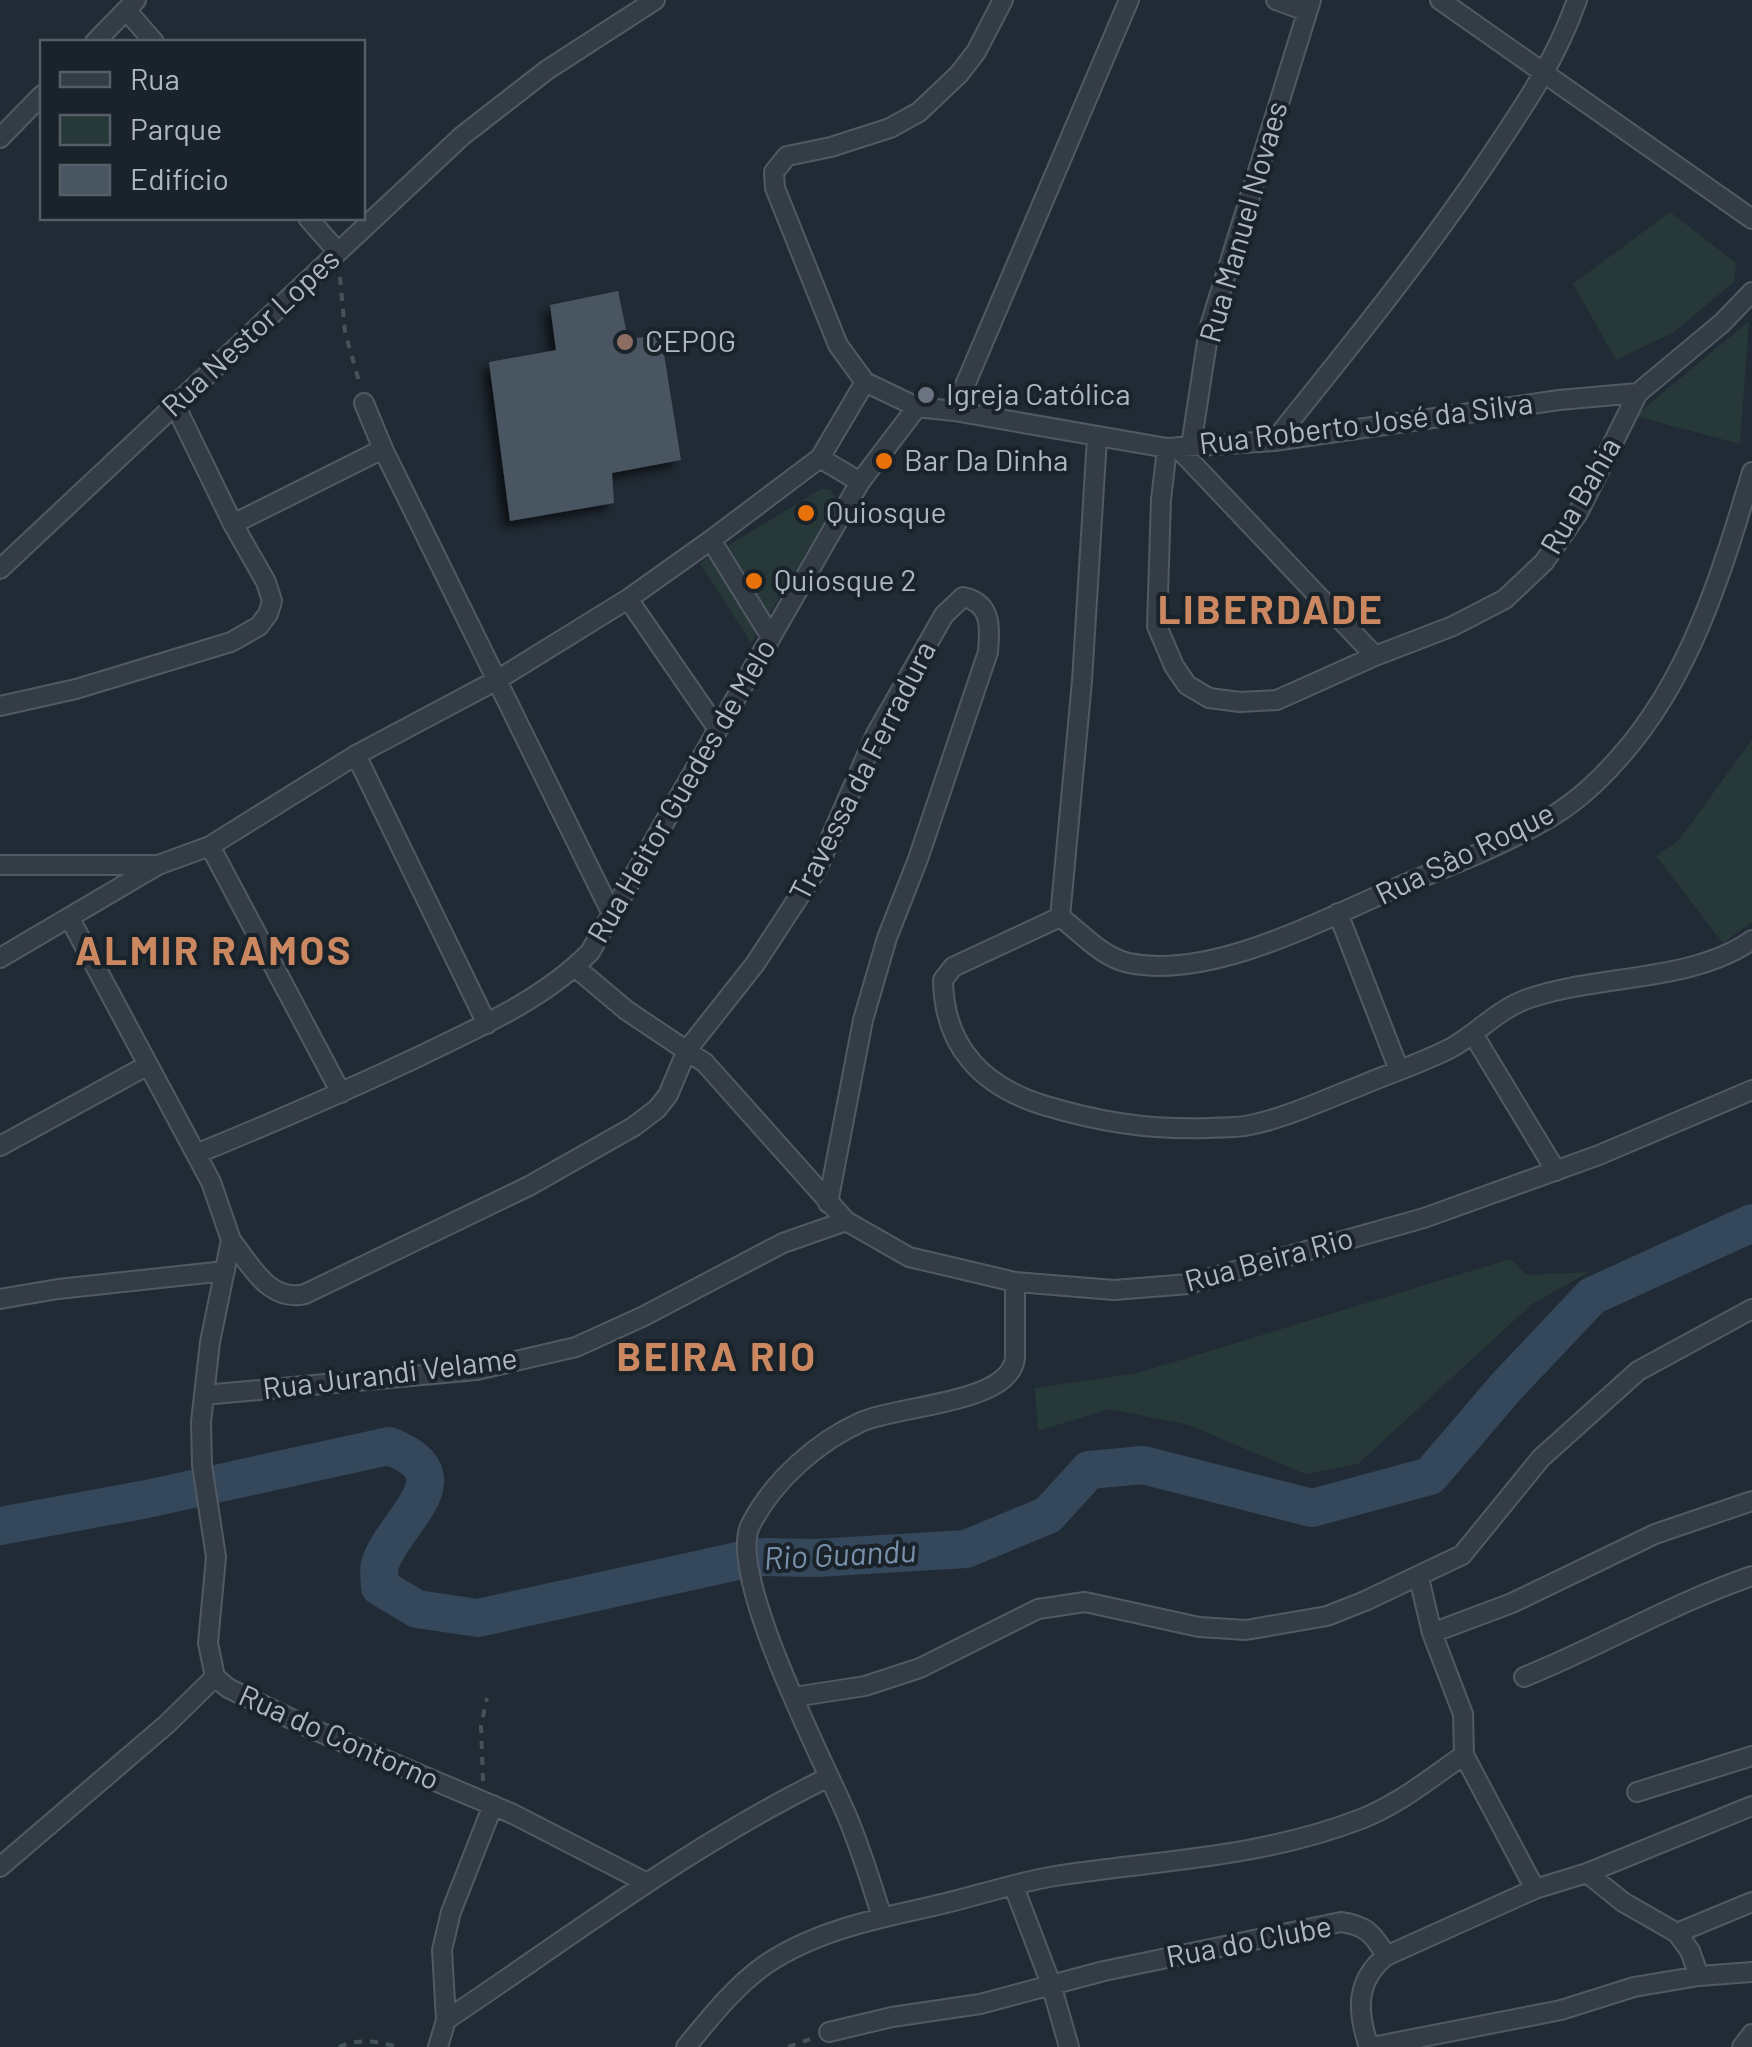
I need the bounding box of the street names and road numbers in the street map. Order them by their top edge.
street label: Rua Manuel Novaes [1190,97,1294,346]
street label: Rua Nestor Lopes [153,240,346,423]
street label: Rua Roberto José da Silva [1197,384,1535,460]
street label: Rua Bahia [1531,430,1627,560]
street label: Rua Heitor Guedes de Melo [578,632,782,948]
street label: Travessa da Ferradura [780,635,942,906]
street label: Rua Sâo Roque [1369,794,1559,911]
street label: Rua Beira Rio [1180,1218,1357,1298]
street label: Rua Jurandi Velame [260,1339,519,1406]
street label: Rua do Contorno [234,1676,445,1796]
street label: Rua do Clube [1163,1906,1334,1974]

